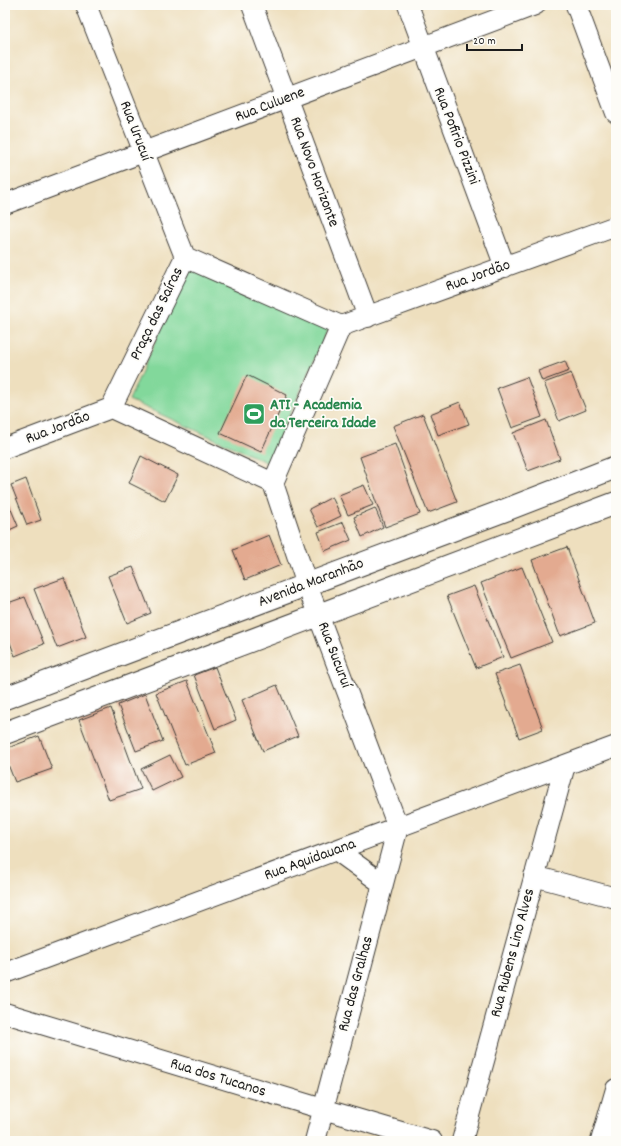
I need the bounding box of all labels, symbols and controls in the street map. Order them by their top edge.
scale bar [467,26,522,52]
text: 20 m [473,33,496,50]
street label: Rua Culuene [232,81,308,129]
street label: Rua Pofirio Pizzini [427,84,485,188]
street label: Rua Urucuí [113,98,157,165]
street label: Rua Novo Horizonte [283,114,345,230]
street label: Rua Jordão [442,254,514,298]
street label: Praça das Saíras [124,263,190,365]
place label: ATI - Academia da Terceira Idade [270,394,376,435]
sports icon: ATI - Academia da Terceira Idade [241,401,267,427]
street label: Rua Jordão [22,405,94,451]
street label: Avenida Maranhão [255,552,367,614]
street label: Rua Sucuruí [311,619,357,692]
street label: Rua Aquidauana [261,833,359,887]
street label: Rua Rubens Lino Alves [485,886,541,1020]
street label: Rua das Gralhas [332,933,380,1034]
street label: Rua dos Tucanos [167,1052,269,1104]

